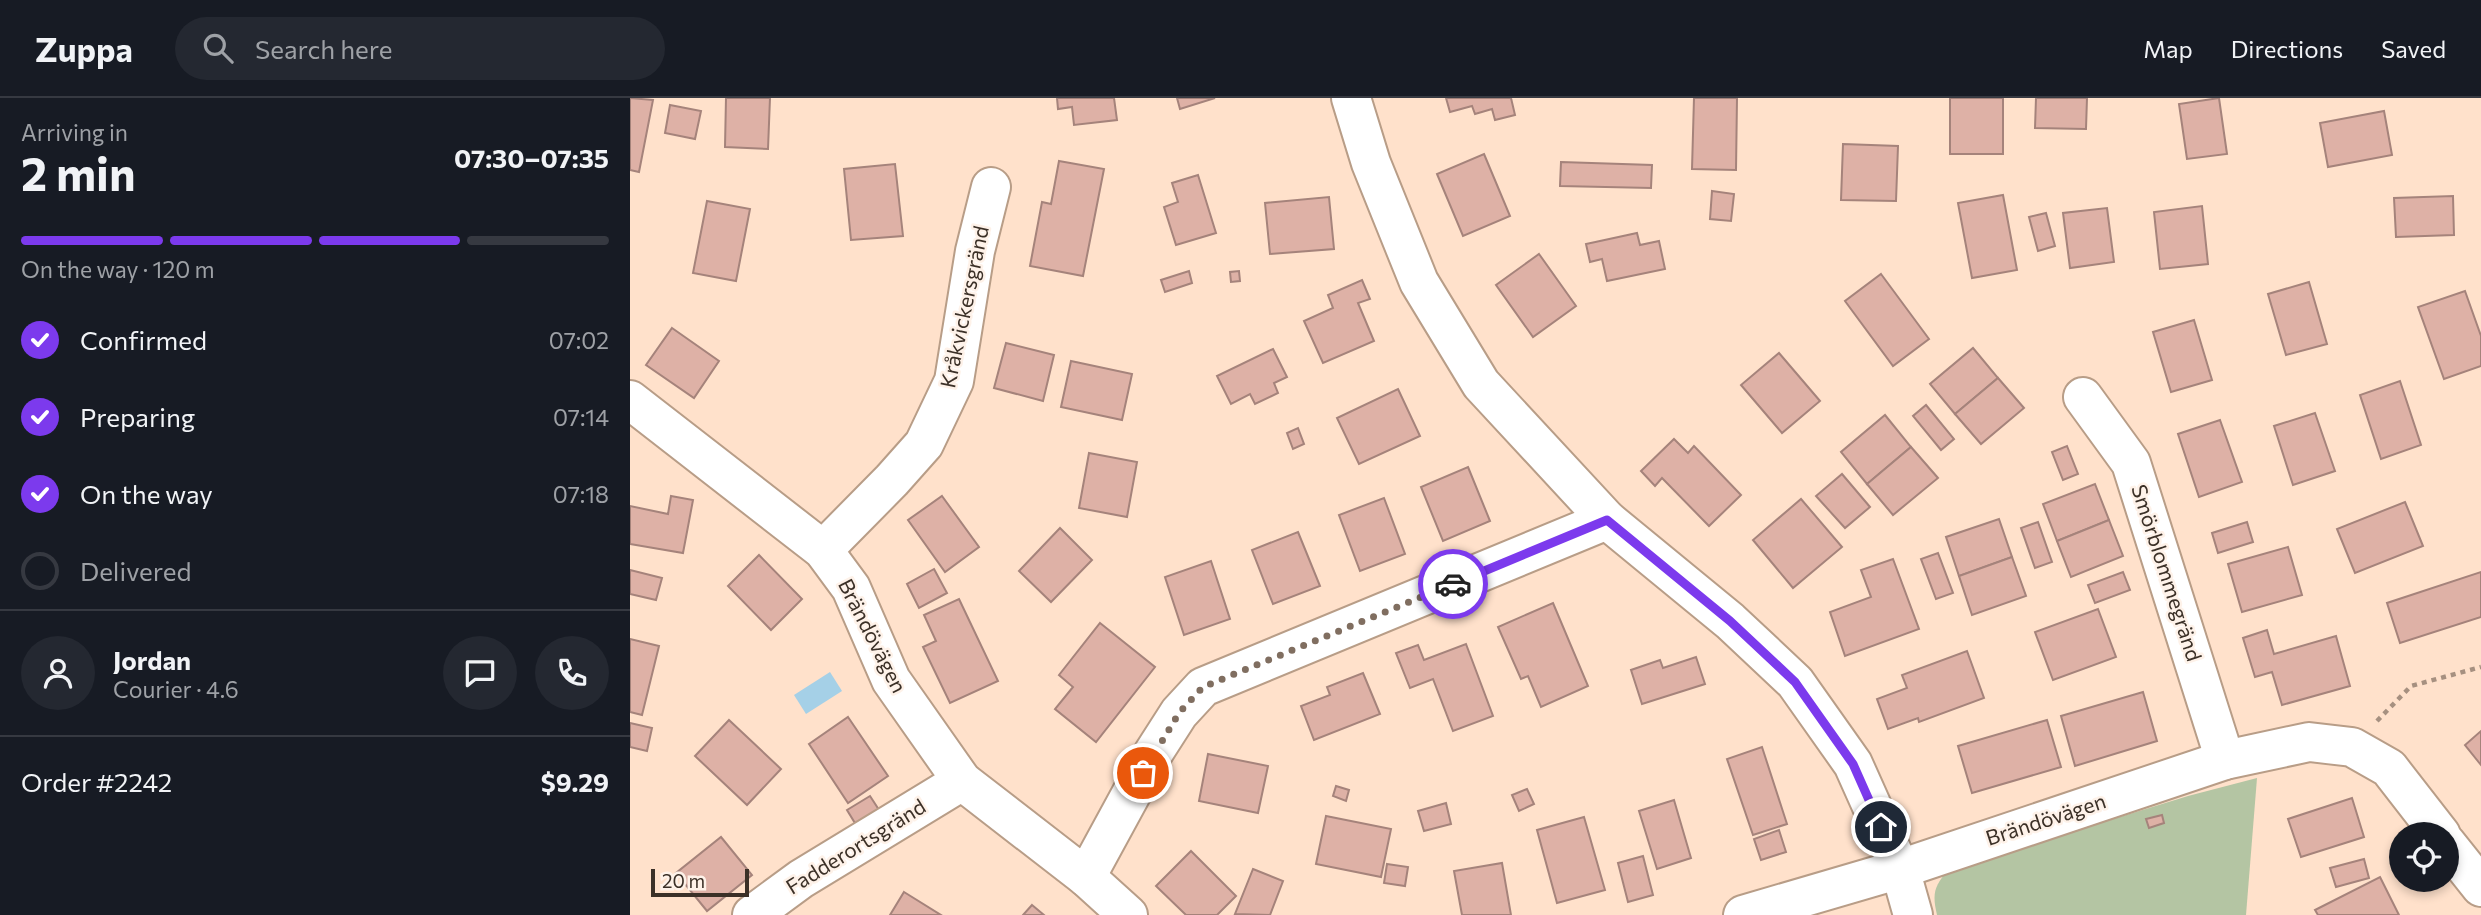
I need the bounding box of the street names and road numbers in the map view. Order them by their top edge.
street label: Kråkvickersgränd [934,223,993,390]
street label: Smörblommegränd [2127,481,2208,664]
street label: Brändövägen [834,574,913,697]
street label: Brändövägen [1982,787,2109,850]
street label: Fadderortsgränd [781,793,930,899]

